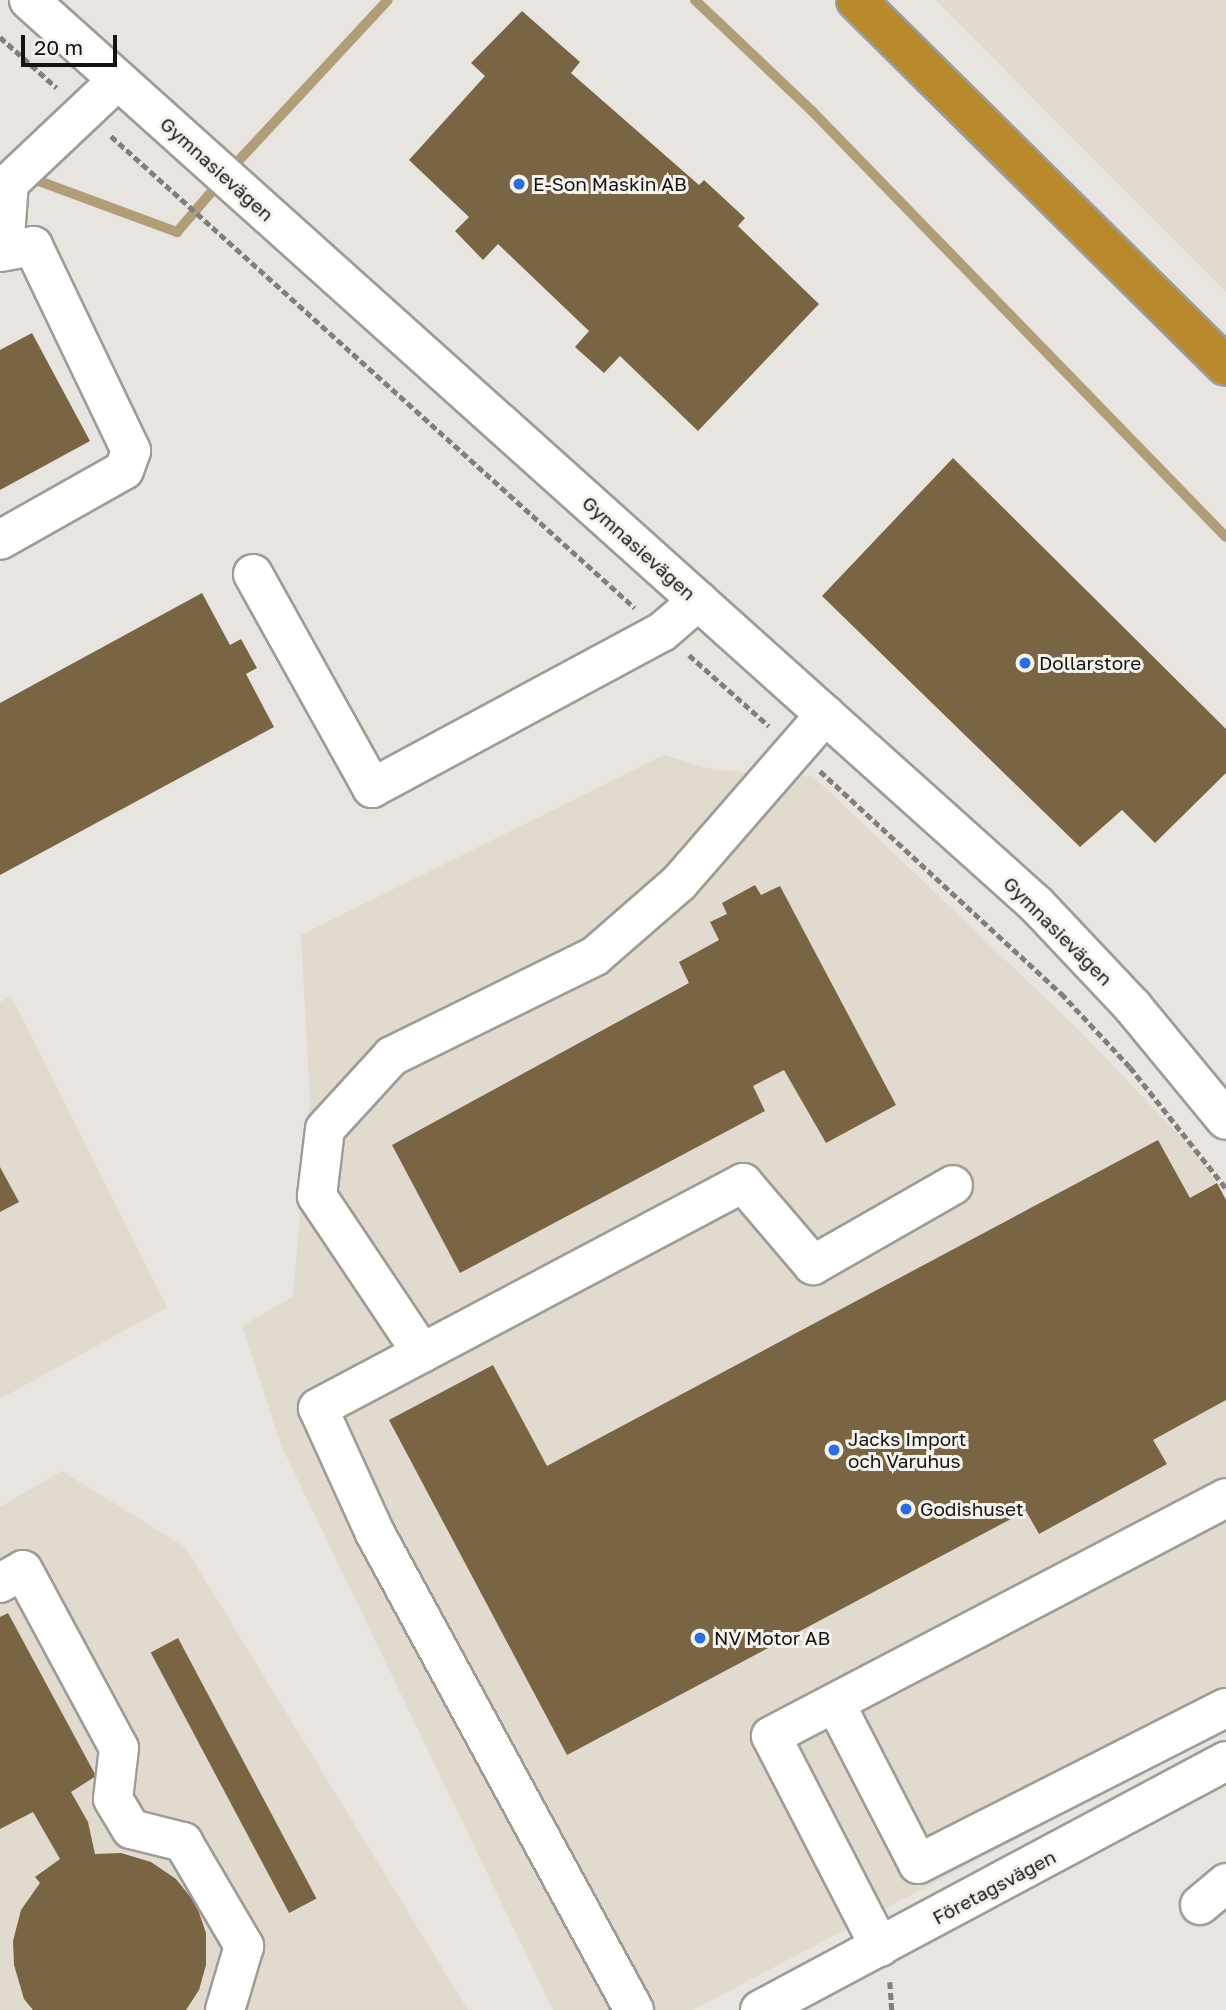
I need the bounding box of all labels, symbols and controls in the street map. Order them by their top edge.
scale bar [24,21,121,65]
text: 20 m [34,34,83,60]
street label: Gymnasievägen [156,112,278,226]
place label: E-Son Maskin AB [533,173,687,195]
marker: E-Son Maskin AB [511,176,527,192]
street label: Gymnasievägen [578,491,700,605]
place label: Dollarstore [1039,652,1141,674]
marker: Dollarstore [1017,655,1033,671]
street label: Gymnasievägen [999,872,1117,990]
place label: Jacks Import och Varuhus [848,1428,966,1472]
marker: Jacks Import och Varuhus [826,1442,842,1458]
place label: Godishuset [920,1498,1024,1520]
marker: Godishuset [898,1501,914,1517]
place label: NV Motor AB [714,1627,830,1649]
marker: NV Motor AB [692,1630,708,1646]
street label: Företagsvägen [929,1845,1059,1929]

